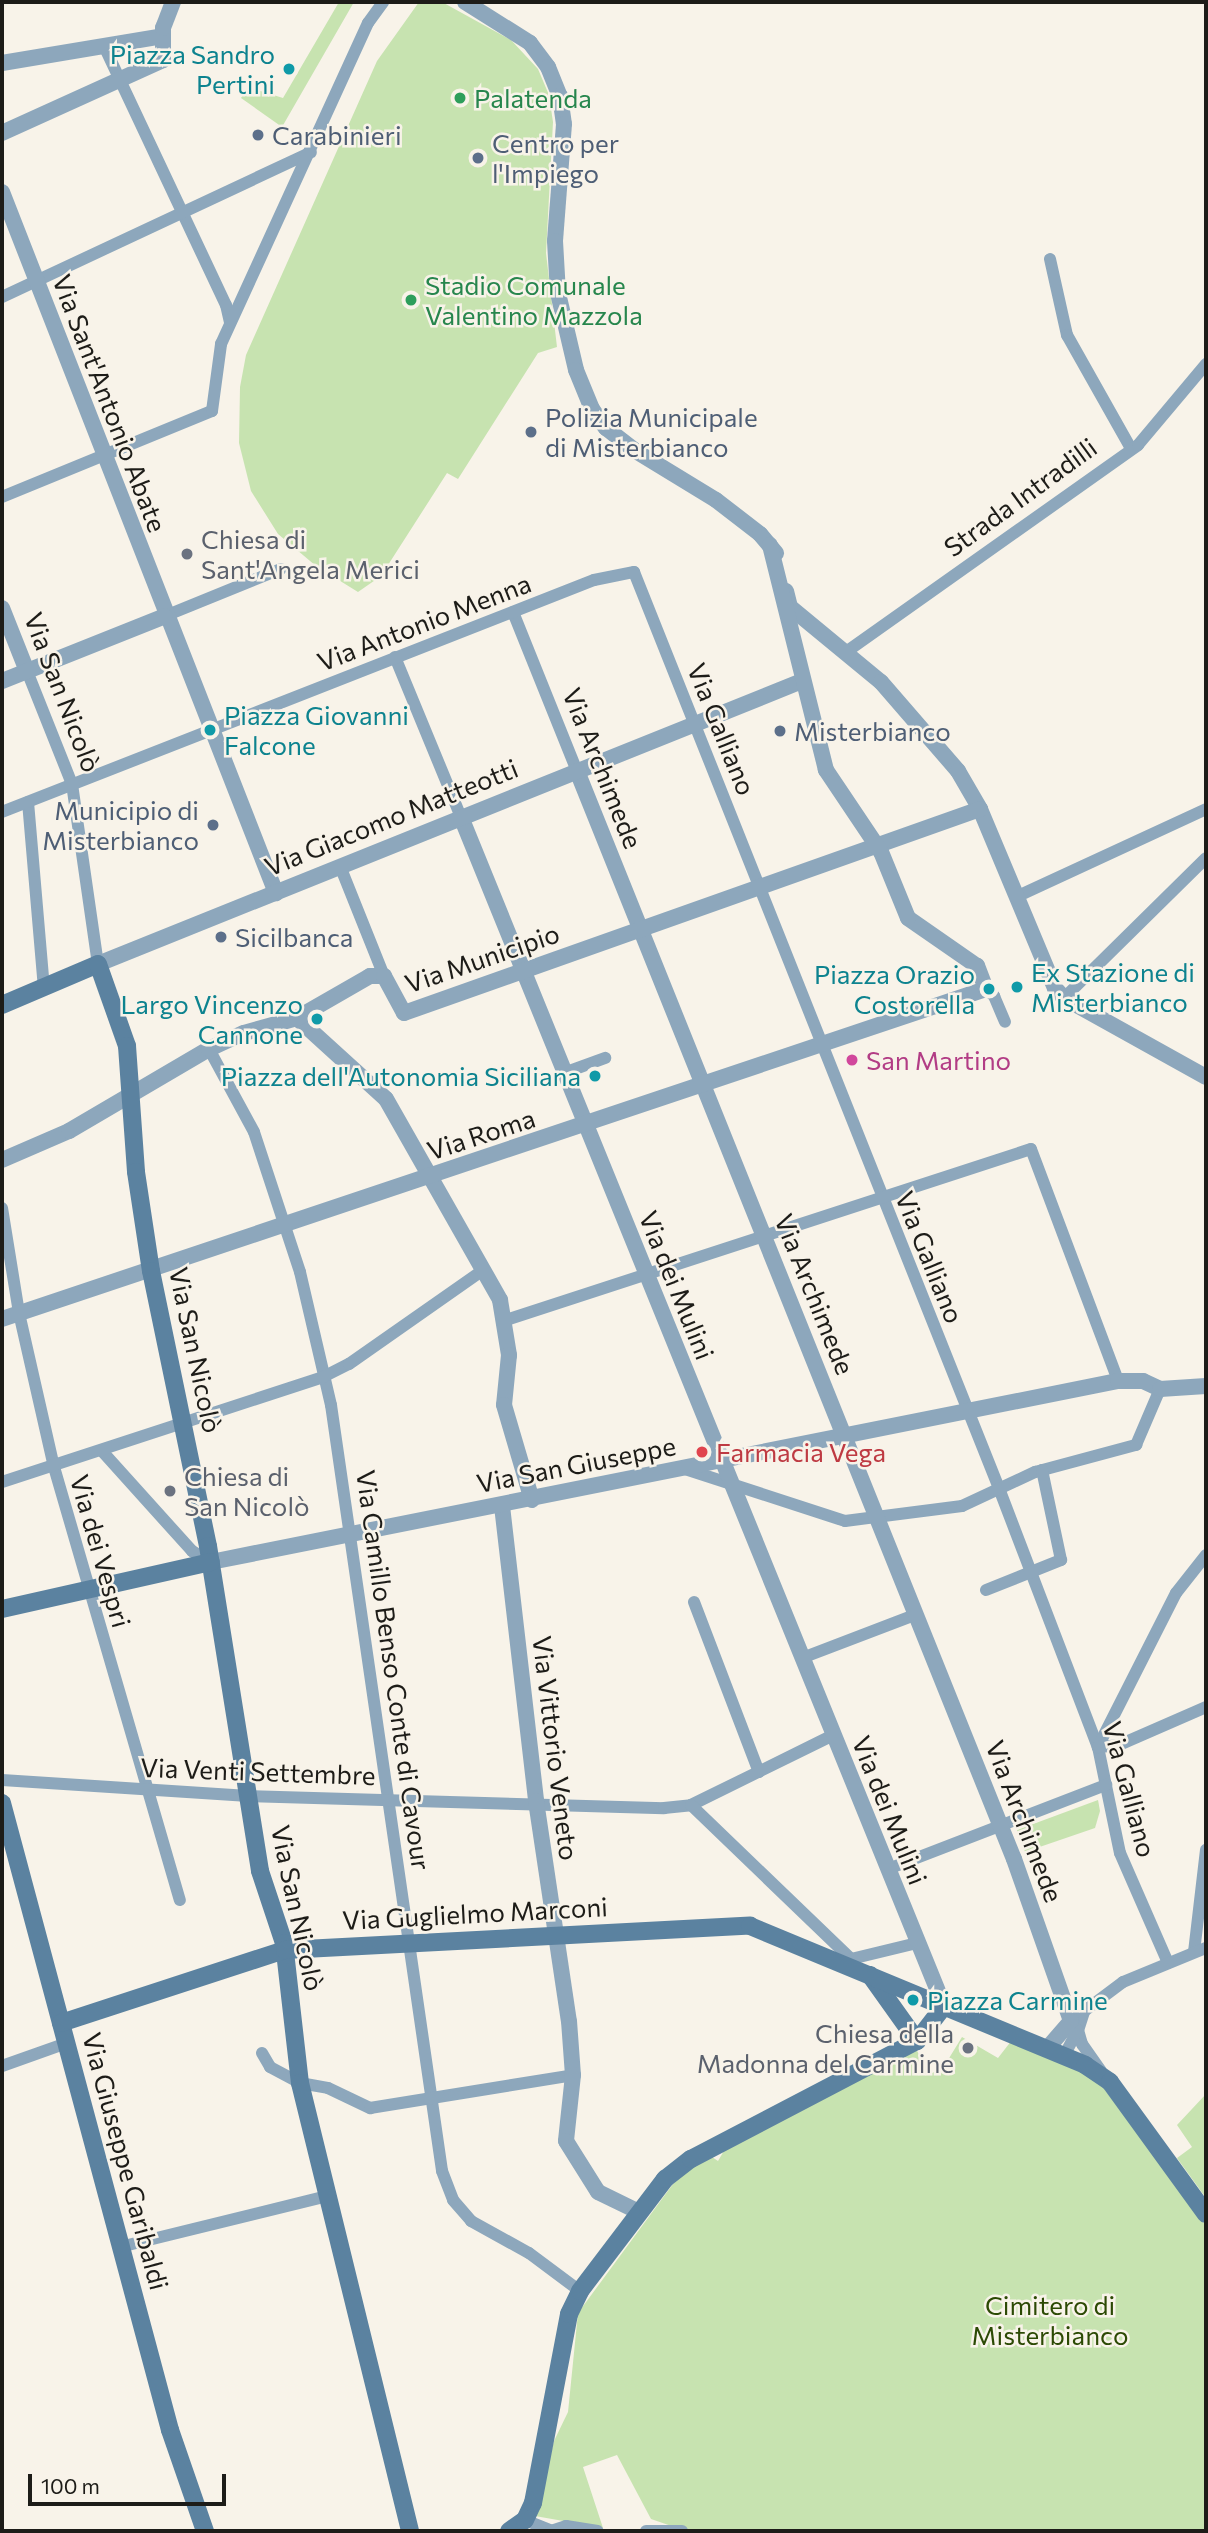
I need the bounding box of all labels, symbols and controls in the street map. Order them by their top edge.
place label: Piazza Sandro Pertini [110,38,275,100]
marker: Piazza Sandro Pertini [281,61,297,77]
place label: Palatenda [474,82,592,114]
marker: Palatenda [452,90,468,106]
place label: Carabinieri [272,119,402,151]
marker: Carabinieri [250,127,266,143]
place label: Centro per l'Impiego [492,127,619,188]
marker: Centro per l'Impiego [470,150,486,166]
place label: Stadio Comunale Valentino Mazzola [425,269,643,330]
street label: Via Sant'Antonio Abate [46,270,174,536]
marker: Stadio Comunale Valentino Mazzola [403,292,419,308]
place label: Polizia Municipale di Misterbianco [545,401,758,462]
marker: Polizia Municipale di Misterbianco [523,424,539,440]
street label: Strada Intradilli [938,431,1102,563]
place label: Chiesa di Sant'Angela Merici [201,523,420,584]
marker: Chiesa di Sant'Angela Merici [179,546,195,562]
street label: Via Antonio Menna [313,567,535,677]
street label: Via San Nicolò [18,608,108,776]
street label: Via Galliano [681,658,763,800]
street label: Via Archimede [557,683,649,853]
place label: Piazza Giovanni Falcone [224,699,409,760]
place label: Misterbianco [794,715,951,747]
marker: Piazza Giovanni Falcone [202,722,218,738]
marker: Misterbianco [772,723,788,739]
street label: Via Giacomo Matteotti [260,752,522,882]
place label: Municipio di Misterbianco [42,794,199,856]
marker: Municipio di Misterbianco [205,817,221,833]
street label: Via Municipio [401,917,563,999]
place label: Sicilbanca [235,921,353,953]
marker: Sicilbanca [213,929,229,945]
place label: Ex Stazione di Misterbianco [1031,956,1195,1018]
place label: Piazza Orazio Costorella [814,958,975,1020]
marker: Ex Stazione di Misterbianco [1009,979,1025,995]
marker: Piazza Orazio Costorella [981,981,997,997]
place label: Largo Vincenzo Cannone [120,988,303,1050]
marker: Largo Vincenzo Cannone [309,1011,325,1027]
place label: San Martino [866,1044,1011,1076]
marker: San Martino [844,1052,860,1068]
place label: Piazza dell'Autonomia Siciliana [221,1060,581,1092]
marker: Piazza dell'Autonomia Siciliana [587,1068,603,1084]
street label: Via Roma [423,1102,539,1166]
street label: Via Galliano [889,1186,971,1328]
street label: Via dei Mulini [633,1206,721,1364]
street label: Via Archimede [769,1209,861,1379]
street label: Via San Nicolò [163,1264,229,1436]
street label: Via San Giuseppe [474,1429,678,1499]
place label: Farmacia Vega [716,1436,886,1468]
marker: Farmacia Vega [694,1444,710,1460]
place label: Chiesa di San Nicolò [184,1460,310,1522]
street label: Via Camillo Benso Conte di Cavour [350,1468,438,1872]
street label: Via dei Vespri [64,1471,138,1631]
marker: Chiesa di San Nicolò [162,1483,178,1499]
street label: Via Vittorio Veneto [527,1634,585,1862]
street label: Via Galliano [1097,1717,1163,1861]
street label: Via dei Mulini [846,1731,934,1889]
street label: Via Archimede [980,1736,1070,1906]
street label: Via Venti Settembre [140,1751,376,1791]
street label: Via San Nicolò [265,1822,331,1994]
street label: Via Guglielmo Marconi [342,1890,608,1936]
place label: Piazza Carmine [927,1984,1108,2016]
marker: Piazza Carmine [905,1992,921,2008]
place label: Chiesa della Madonna del Carmine [697,2017,954,2078]
street label: Via Giuseppe Garibaldi [77,2029,175,2293]
marker: Chiesa della Madonna del Carmine [960,2040,976,2056]
park label: Cimitero di Misterbianco [972,2289,1128,2350]
scale bar [32,2460,229,2504]
text: 100 m [41,2473,100,2498]

